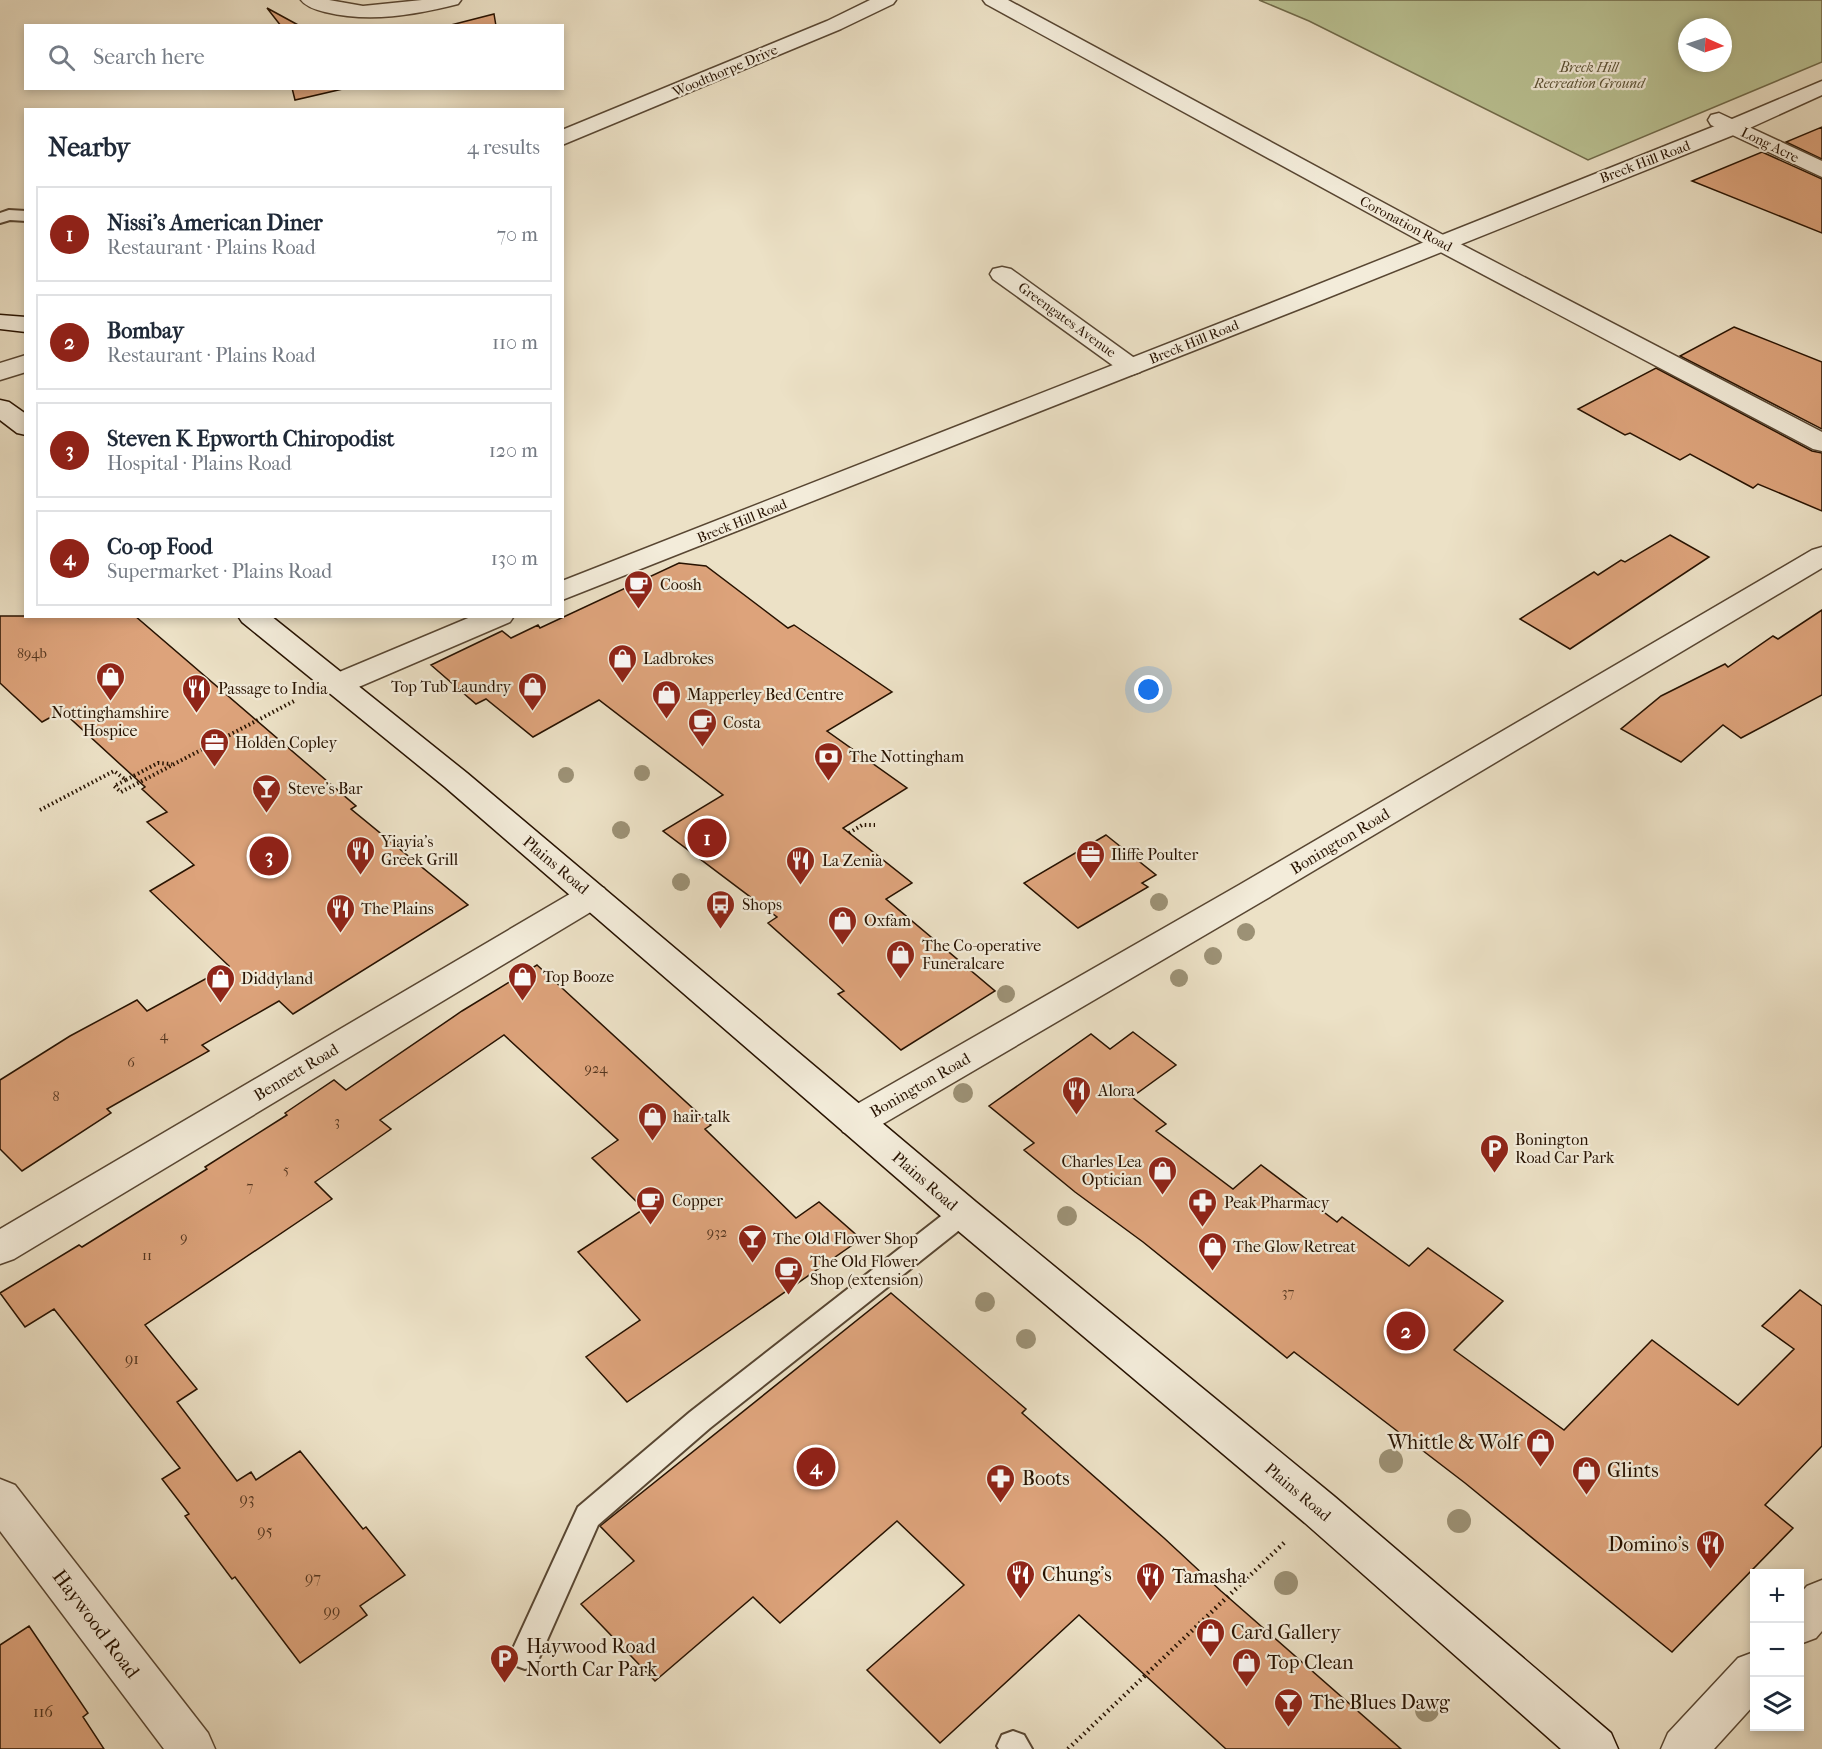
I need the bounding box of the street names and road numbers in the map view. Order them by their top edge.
street label: Woodthorpe Drive [669,41,780,101]
street label: Long Acre [1738,124,1802,166]
street label: Breck Hill Road [1597,137,1693,187]
street label: Coronation Road [1357,192,1455,256]
street label: Greengates Avenue [1015,279,1119,361]
street label: Breck Hill Road [1147,316,1242,368]
street label: Breck Hill Road [695,495,790,547]
street label: Bonington Road [1287,804,1393,878]
street label: Plains Road [519,832,593,898]
street label: Bennett Road [250,1039,342,1105]
street label: Bonington Road [867,1048,974,1121]
street label: Plains Road [888,1147,962,1215]
street label: Plains Road [1261,1459,1335,1525]
street label: Haywood Road [48,1565,145,1684]

